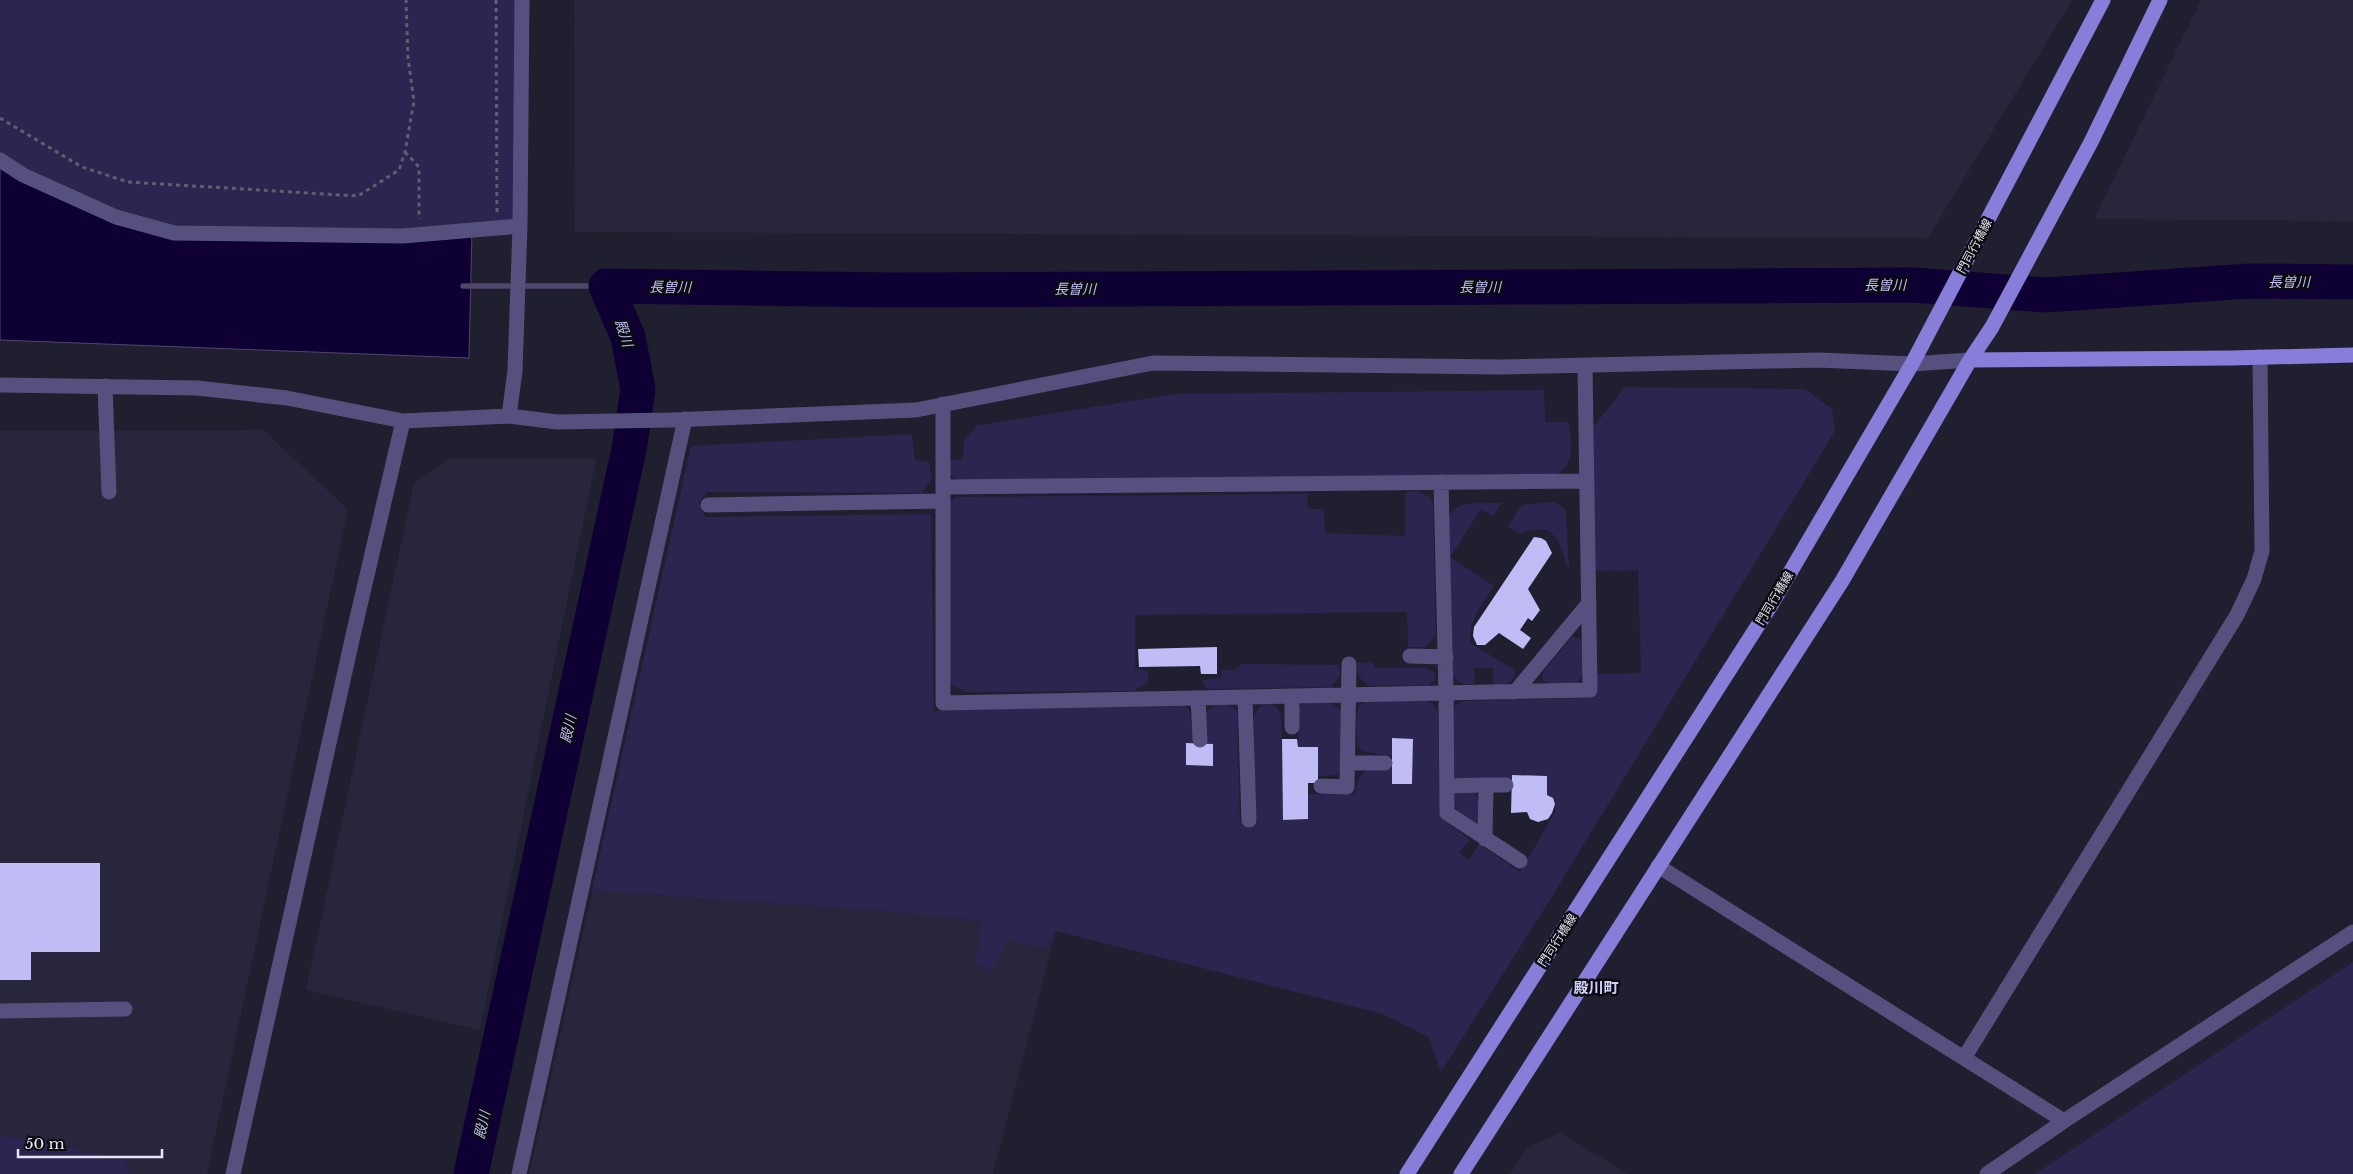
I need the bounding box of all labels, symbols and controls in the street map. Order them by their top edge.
street label: 門司行橋線 [1953,216,1995,276]
water label: 長曽川 [2268,273,2312,291]
water label: 長曽川 [1864,276,1908,294]
water label: 長曽川 [649,278,693,296]
water label: 長曽川 [1459,278,1503,296]
water label: 長曽川 [1054,280,1098,298]
water label: 殿川 [611,317,638,351]
street label: 門司行橋線 [1752,568,1796,628]
water label: 殿川 [556,711,580,745]
street label: 門司行橋線 [1534,911,1580,969]
district label: 殿川町 [1573,978,1619,997]
water label: 殿川 [470,1107,494,1141]
scale bar [18,1126,161,1158]
text: 50 m [25,1134,65,1153]

